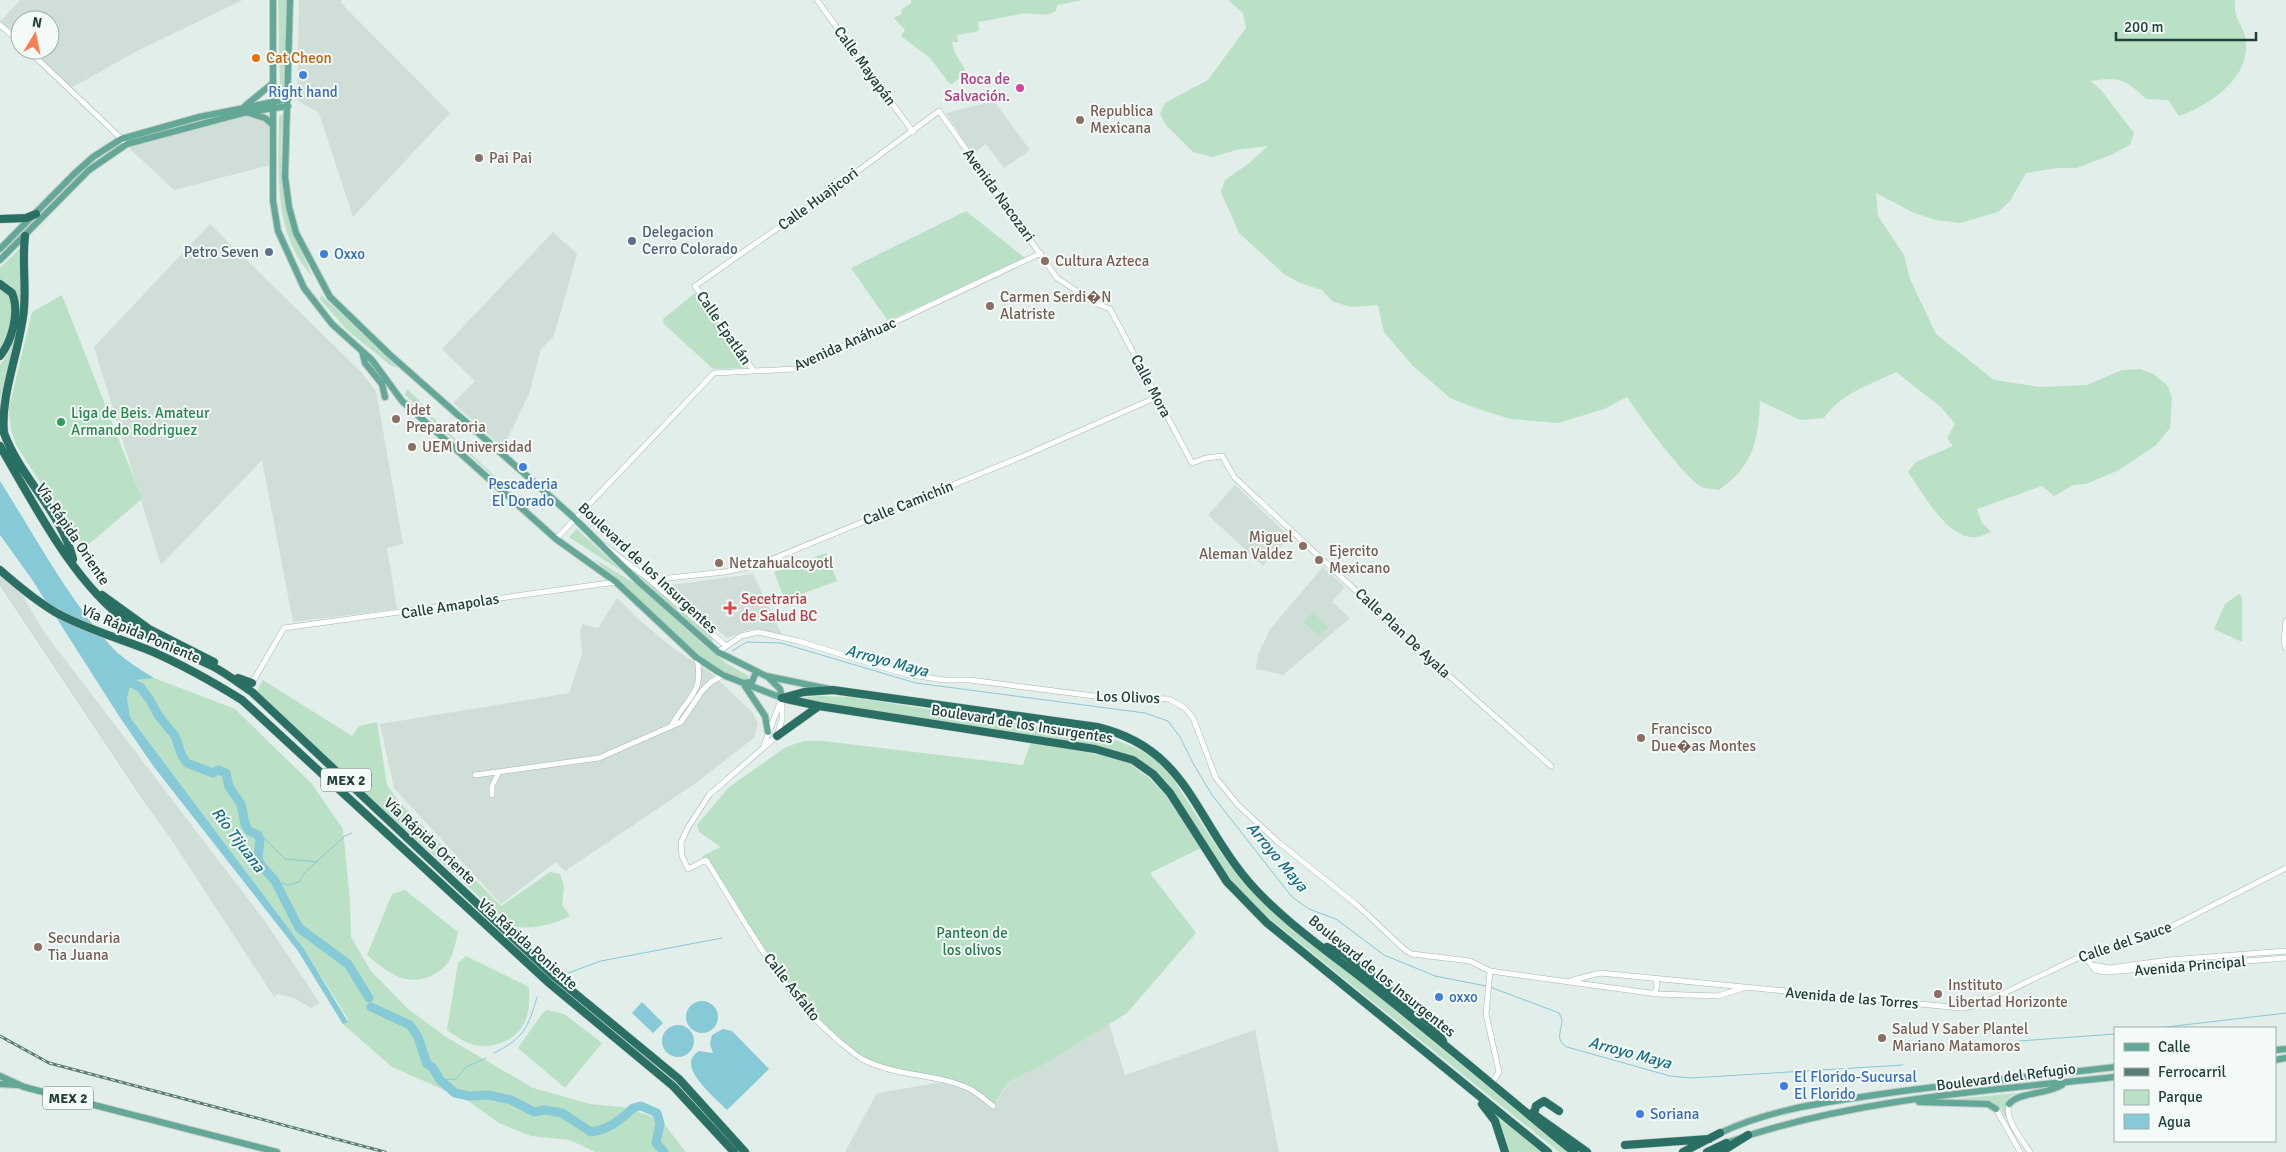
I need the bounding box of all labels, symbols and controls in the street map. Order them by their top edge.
north arrow [10,10,60,60]
scale bar [2116,10,2256,42]
text: N [31,13,43,32]
text: 200 m [2124,18,2164,36]
street label: Calle Mayapán [830,23,900,109]
place label: Cat Cheon [266,49,332,67]
marker: Cat Cheon [250,52,262,64]
marker: Right hand [297,69,309,81]
place label: Roca de Salvación. [944,70,1010,105]
marker: Roca de Salvación. [1014,82,1026,94]
place label: Right hand [268,83,338,101]
place label: Republica Mexicana [1090,102,1153,137]
marker: Republica Mexicana [1074,114,1086,126]
street label: Avenida Nacozari [959,145,1039,245]
place label: Pai Pai [489,149,532,167]
marker: Pai Pai [473,152,485,164]
street label: Calle Huajicori [774,164,862,234]
place label: Delegacion Cerro Colorado [642,223,738,258]
marker: Delegacion Cerro Colorado [626,235,638,247]
place label: Petro Seven [184,243,259,261]
place label: Oxxo [334,245,365,263]
marker: Petro Seven [263,246,275,258]
marker: Oxxo [318,248,330,260]
place label: Cultura Azteca [1055,252,1149,270]
marker: Cultura Azteca [1039,255,1051,267]
street label: Calle Epatlán [693,288,755,368]
place label: Carmen Serdi�N Alatriste [1000,288,1111,323]
marker: Carmen Serdi�N Alatriste [984,300,996,312]
street label: Avenida Anáhuac [791,313,899,375]
street label: Calle Mora [1127,351,1175,421]
place label: Idet Preparatoria [406,401,486,436]
place label: Liga de Beis. Amateur Armando Rodriguez [71,404,210,439]
marker: Idet Preparatoria [390,413,402,425]
marker: Liga de Beis. Amateur Armando Rodriguez [55,416,67,428]
place label: UEM Universidad [422,438,532,456]
marker: UEM Universidad [406,441,418,453]
marker: Pescaderia El Dorado [517,461,529,473]
place label: Pescaderia El Dorado [488,475,558,510]
street label: Calle Camichín [860,477,956,529]
street label: Vía Rápida Oriente [32,480,114,588]
street label: Boulevard de los Insurgentes [575,499,722,638]
place label: Miguel Aleman Valdez [1199,528,1293,563]
marker: Miguel Aleman Valdez [1297,540,1309,552]
place label: Ejercito Mexicano [1329,542,1391,577]
place label: Netzahualcoyotl [729,554,833,572]
marker: Ejercito Mexicano [1313,554,1325,566]
marker: Netzahualcoyotl [713,557,725,569]
street label: Calle Plan De Ayala [1352,584,1454,682]
street label: Calle Amapolas [400,589,501,623]
place label: Secetraria de Salud BC [741,590,817,625]
street label: Vía Rápida Poniente [79,601,203,667]
marker: Secetraria de Salud BC [723,601,737,615]
water label: Arroyo Maya [844,640,931,682]
street label: Los Olivos [1096,687,1161,707]
street label: Boulevard de los Insurgentes [930,701,1115,747]
place label: Francisco Due�as Montes [1651,720,1757,755]
marker: Francisco Due�as Montes [1635,732,1647,744]
road number: MEX 2 [321,768,371,792]
street label: Vía Rápida Oriente [380,794,480,888]
water label: Río Tijuana [207,804,269,877]
water label: Arroyo Maya [1242,818,1312,897]
street label: Vía Rápida Poniente [475,895,581,993]
street label: Boulevard de los Insurgentes [1305,911,1459,1041]
street label: Calle del Sauce [2076,918,2174,966]
park label: Panteon de los olivos [936,924,1008,959]
place label: Secundaria Tia Juana [48,929,120,964]
marker: Secundaria Tia Juana [32,941,44,953]
street label: Calle Asfalto [760,949,824,1025]
street label: Avenida Principal [2134,952,2246,980]
place label: Instituto Libertad Horizonte [1948,976,2068,1011]
street label: Avenida de las Torres [1785,983,1920,1013]
place label: oxxo [1449,988,1478,1006]
marker: Instituto Libertad Horizonte [1932,988,1944,1000]
marker: oxxo [1433,991,1445,1003]
place label: Salud Y Saber Plantel Mariano Matamoros [1892,1020,2028,1055]
legend [2114,1027,2276,1142]
water label: Arroyo Maya [1587,1032,1674,1074]
marker: Salud Y Saber Plantel Mariano Matamoros [1876,1032,1888,1044]
text: Calle [2158,1038,2191,1056]
street label: Boulevard del Refugio [1935,1060,2077,1094]
text: Ferrocarril [2158,1063,2226,1081]
place label: El Florido-Sucursal El Florido [1794,1068,1917,1103]
marker: El Florido-Sucursal El Florido [1778,1080,1790,1092]
road number: MEX 2 [43,1086,93,1110]
text: Parque [2158,1088,2203,1106]
place label: Soriana [1650,1105,1699,1123]
marker: Soriana [1634,1108,1646,1120]
text: Agua [2158,1113,2191,1131]

